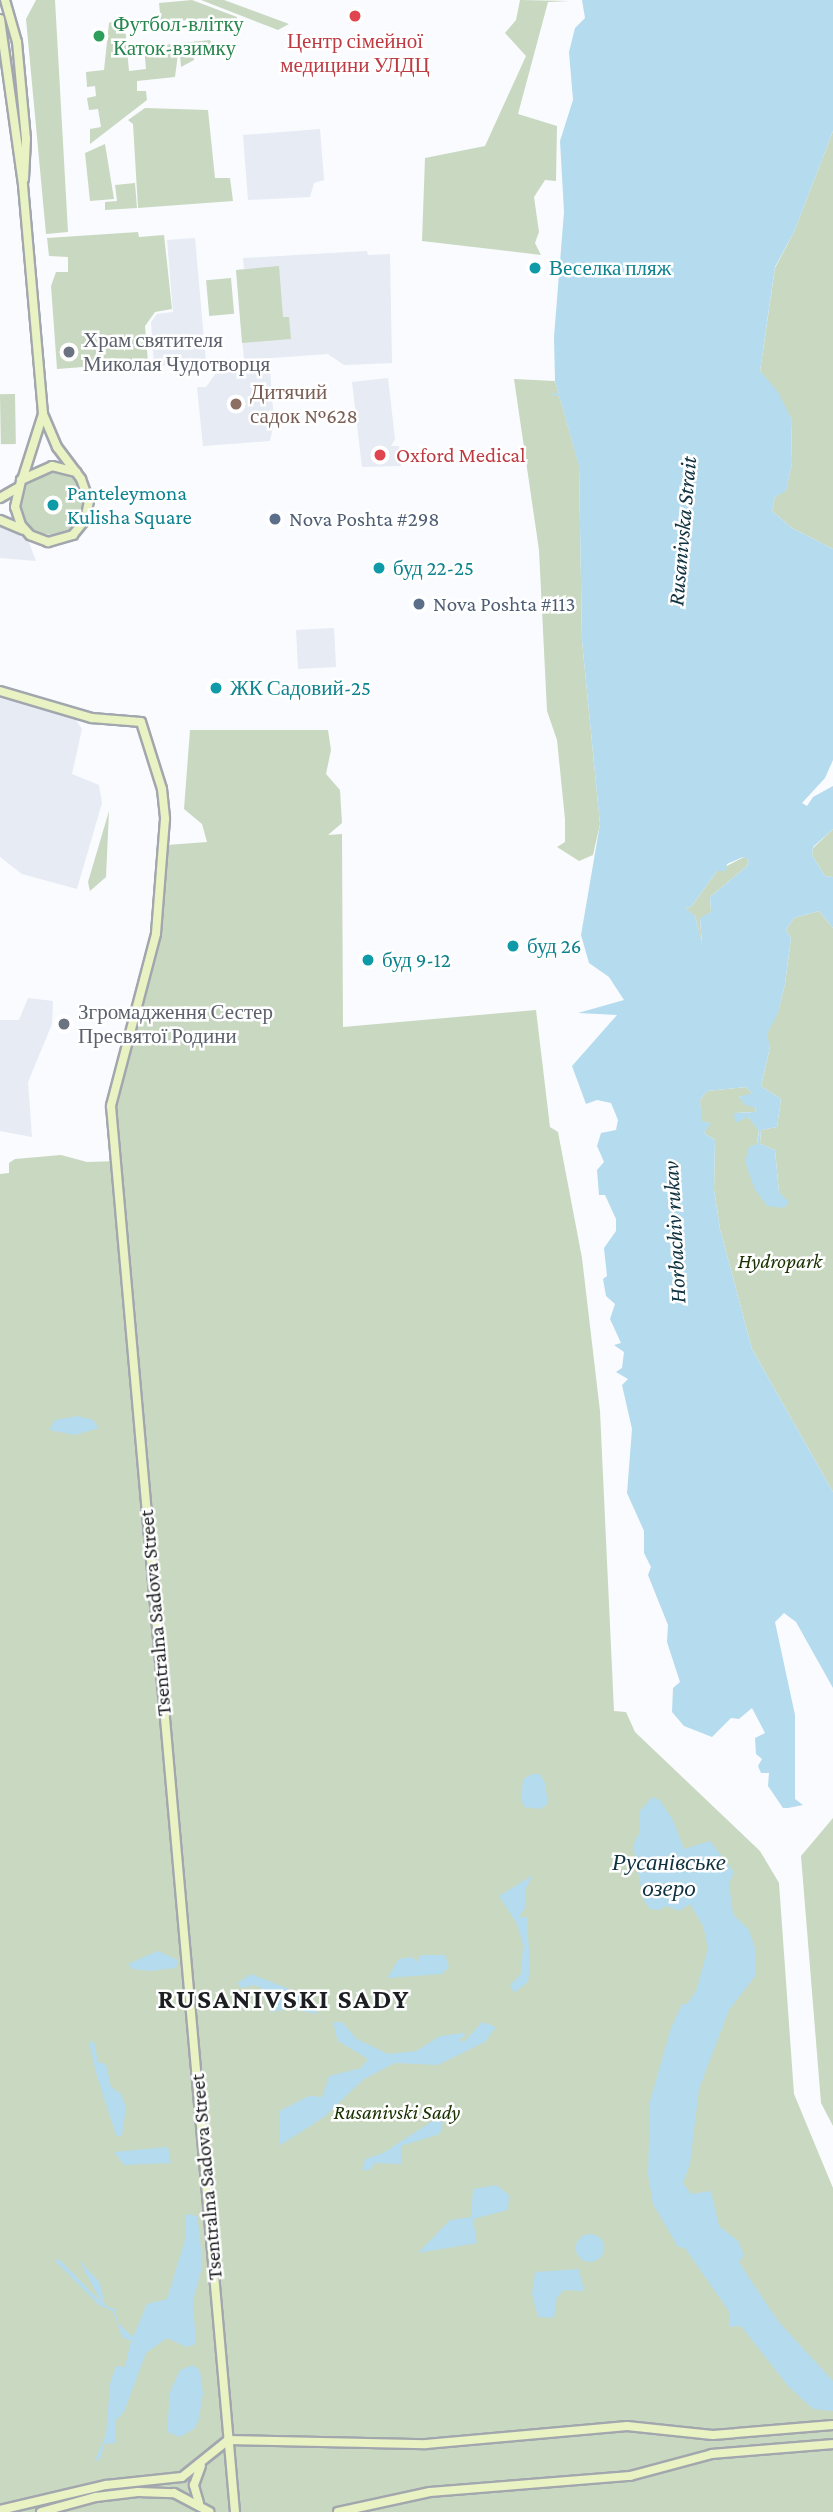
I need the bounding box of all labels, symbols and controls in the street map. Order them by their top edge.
marker: Центр сімейної медицини УЛДЦ [345,6,365,26]
place label: Футбол-влітку Каток-взимку [113,11,244,61]
marker: Футбол-влітку Каток-взимку [91,28,107,44]
place label: Центр сімейної медицини УЛДЦ [280,28,430,78]
place label: Веселка пляж [549,255,671,281]
marker: Веселка пляж [527,260,543,276]
place label: Храм святителя Миколая Чудотворця [83,327,270,377]
marker: Храм святителя Миколая Чудотворця [61,344,77,360]
place label: Дитячий садок №628 [250,379,358,429]
marker: Дитячий садок №628 [228,396,244,412]
place label: Oxford Medical [396,442,526,468]
marker: Oxford Medical [370,445,390,465]
water label: Rusanivska Strait [662,455,702,607]
place label: Panteleymona Kulisha Square [67,480,192,530]
marker: Panteleymona Kulisha Square [45,497,61,513]
place label: Nova Poshta #298 [289,506,440,532]
marker: Nova Poshta #298 [267,511,283,527]
place label: буд 22-25 [393,555,474,581]
marker: буд 22-25 [371,560,387,576]
place label: Nova Poshta #113 [433,591,576,617]
marker: Nova Poshta #113 [411,596,427,612]
place label: ЖК Садовий-25 [230,675,371,701]
marker: ЖК Садовий-25 [208,680,224,696]
place label: буд 26 [527,933,581,959]
marker: буд 26 [505,938,521,954]
place label: буд 9-12 [382,947,451,973]
marker: буд 9-12 [360,952,376,968]
place label: Згромадження Сестер Пресвятої Родини [78,999,273,1049]
marker: Згромадження Сестер Пресвятої Родини [56,1016,72,1032]
water label: Horbachiv rukav [656,1160,692,1304]
park label: Hydropark [738,1248,822,1274]
street label: Tsentralna Sadova Street [133,1509,177,1717]
water label: Русанівське озеро [612,1848,726,1902]
district label: RUSANIVSKI SADY [159,1982,409,2016]
street label: Tsentralna Sadova Street [184,2073,228,2281]
park label: Rusanivski Sady [334,2099,460,2125]

